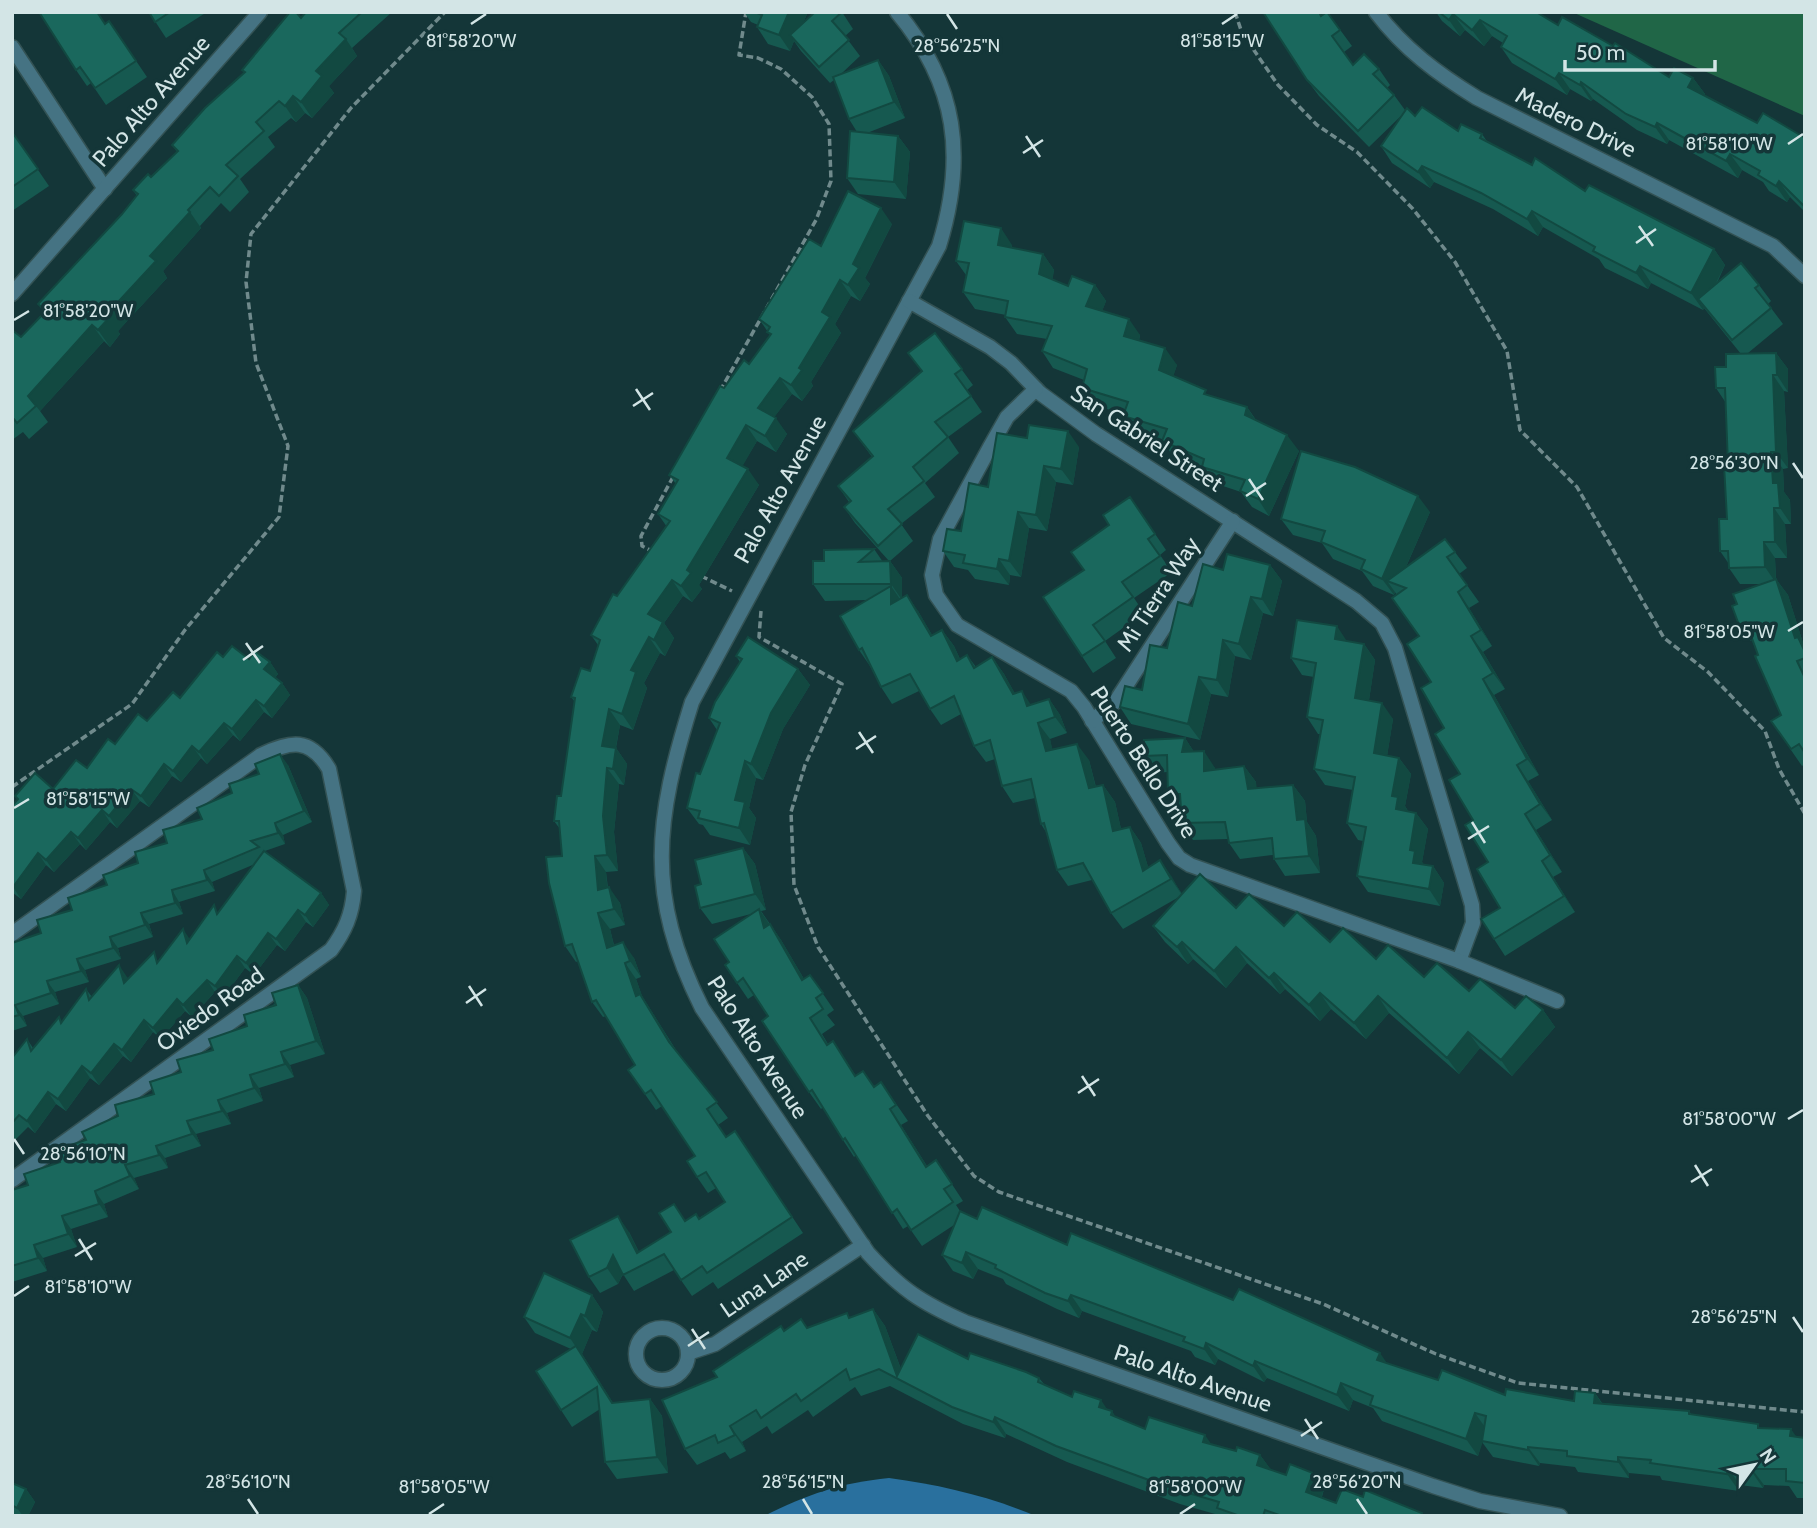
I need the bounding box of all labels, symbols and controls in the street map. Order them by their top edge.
scale bar [1565,28,1716,72]
street label: Palo Alto Avenue [86,29,216,172]
text: 81°58'20"W [426,30,516,52]
text: 81°58'15"W [1180,30,1264,52]
text: 28°56'25"N [914,35,1000,57]
text: 50 m [1576,40,1625,65]
street label: Madero Drive [1511,81,1641,163]
text: 81°58'10"W [1685,133,1773,155]
text: 81°58'20"W [43,300,133,322]
street label: San Gabriel Street [1066,378,1228,498]
street label: Palo Alto Avenue [728,410,832,568]
text: 28°56'30"N [1689,452,1779,474]
street label: Mi Tierra Way [1111,531,1206,656]
text: 81°58'05"W [1684,621,1774,643]
street label: Puerto Bello Drive [1085,681,1204,843]
text: 81°58'15"W [46,788,130,810]
street label: Oviedo Road [151,961,269,1057]
street label: Palo Alto Avenue [701,970,815,1124]
text: 81°58'00"W [1682,1108,1776,1130]
text: 28°56'10"N [40,1143,126,1165]
street label: Luna Lane [715,1244,813,1323]
text: 81°58'10"W [44,1276,132,1298]
text: 28°56'25"N [1691,1306,1777,1328]
street label: Palo Alto Avenue [1111,1338,1276,1418]
north arrow [1719,1430,1789,1500]
text: N [1755,1444,1781,1468]
text: 28°56'10"N [205,1471,291,1493]
text: 28°56'15"N [762,1471,844,1493]
text: 28°56'20"N [1312,1471,1402,1493]
text: 81°58'05"W [399,1476,489,1498]
text: 81°58'00"W [1148,1476,1242,1498]

